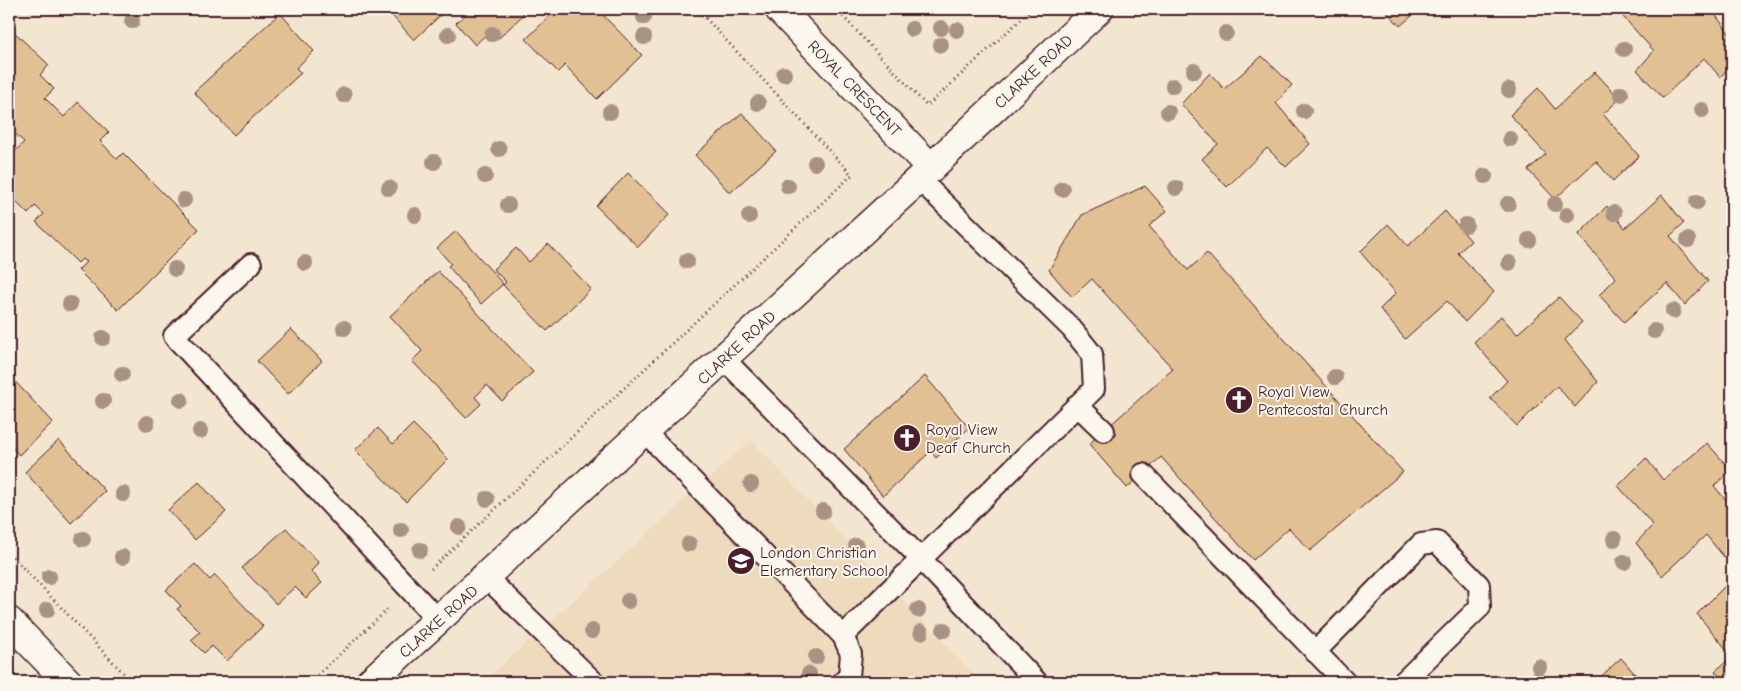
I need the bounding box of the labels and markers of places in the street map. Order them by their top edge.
place label: Royal View Pentecostal Church [1258,383,1388,419]
church icon: Royal View Pentecostal Church [1224,385,1254,415]
place label: Royal View Deaf Church [926,421,1011,457]
church icon: Royal View Deaf Church [892,423,922,453]
place label: London Christian Elementary School [760,544,888,580]
school or university icon: London Christian Elementary School [726,546,756,576]

